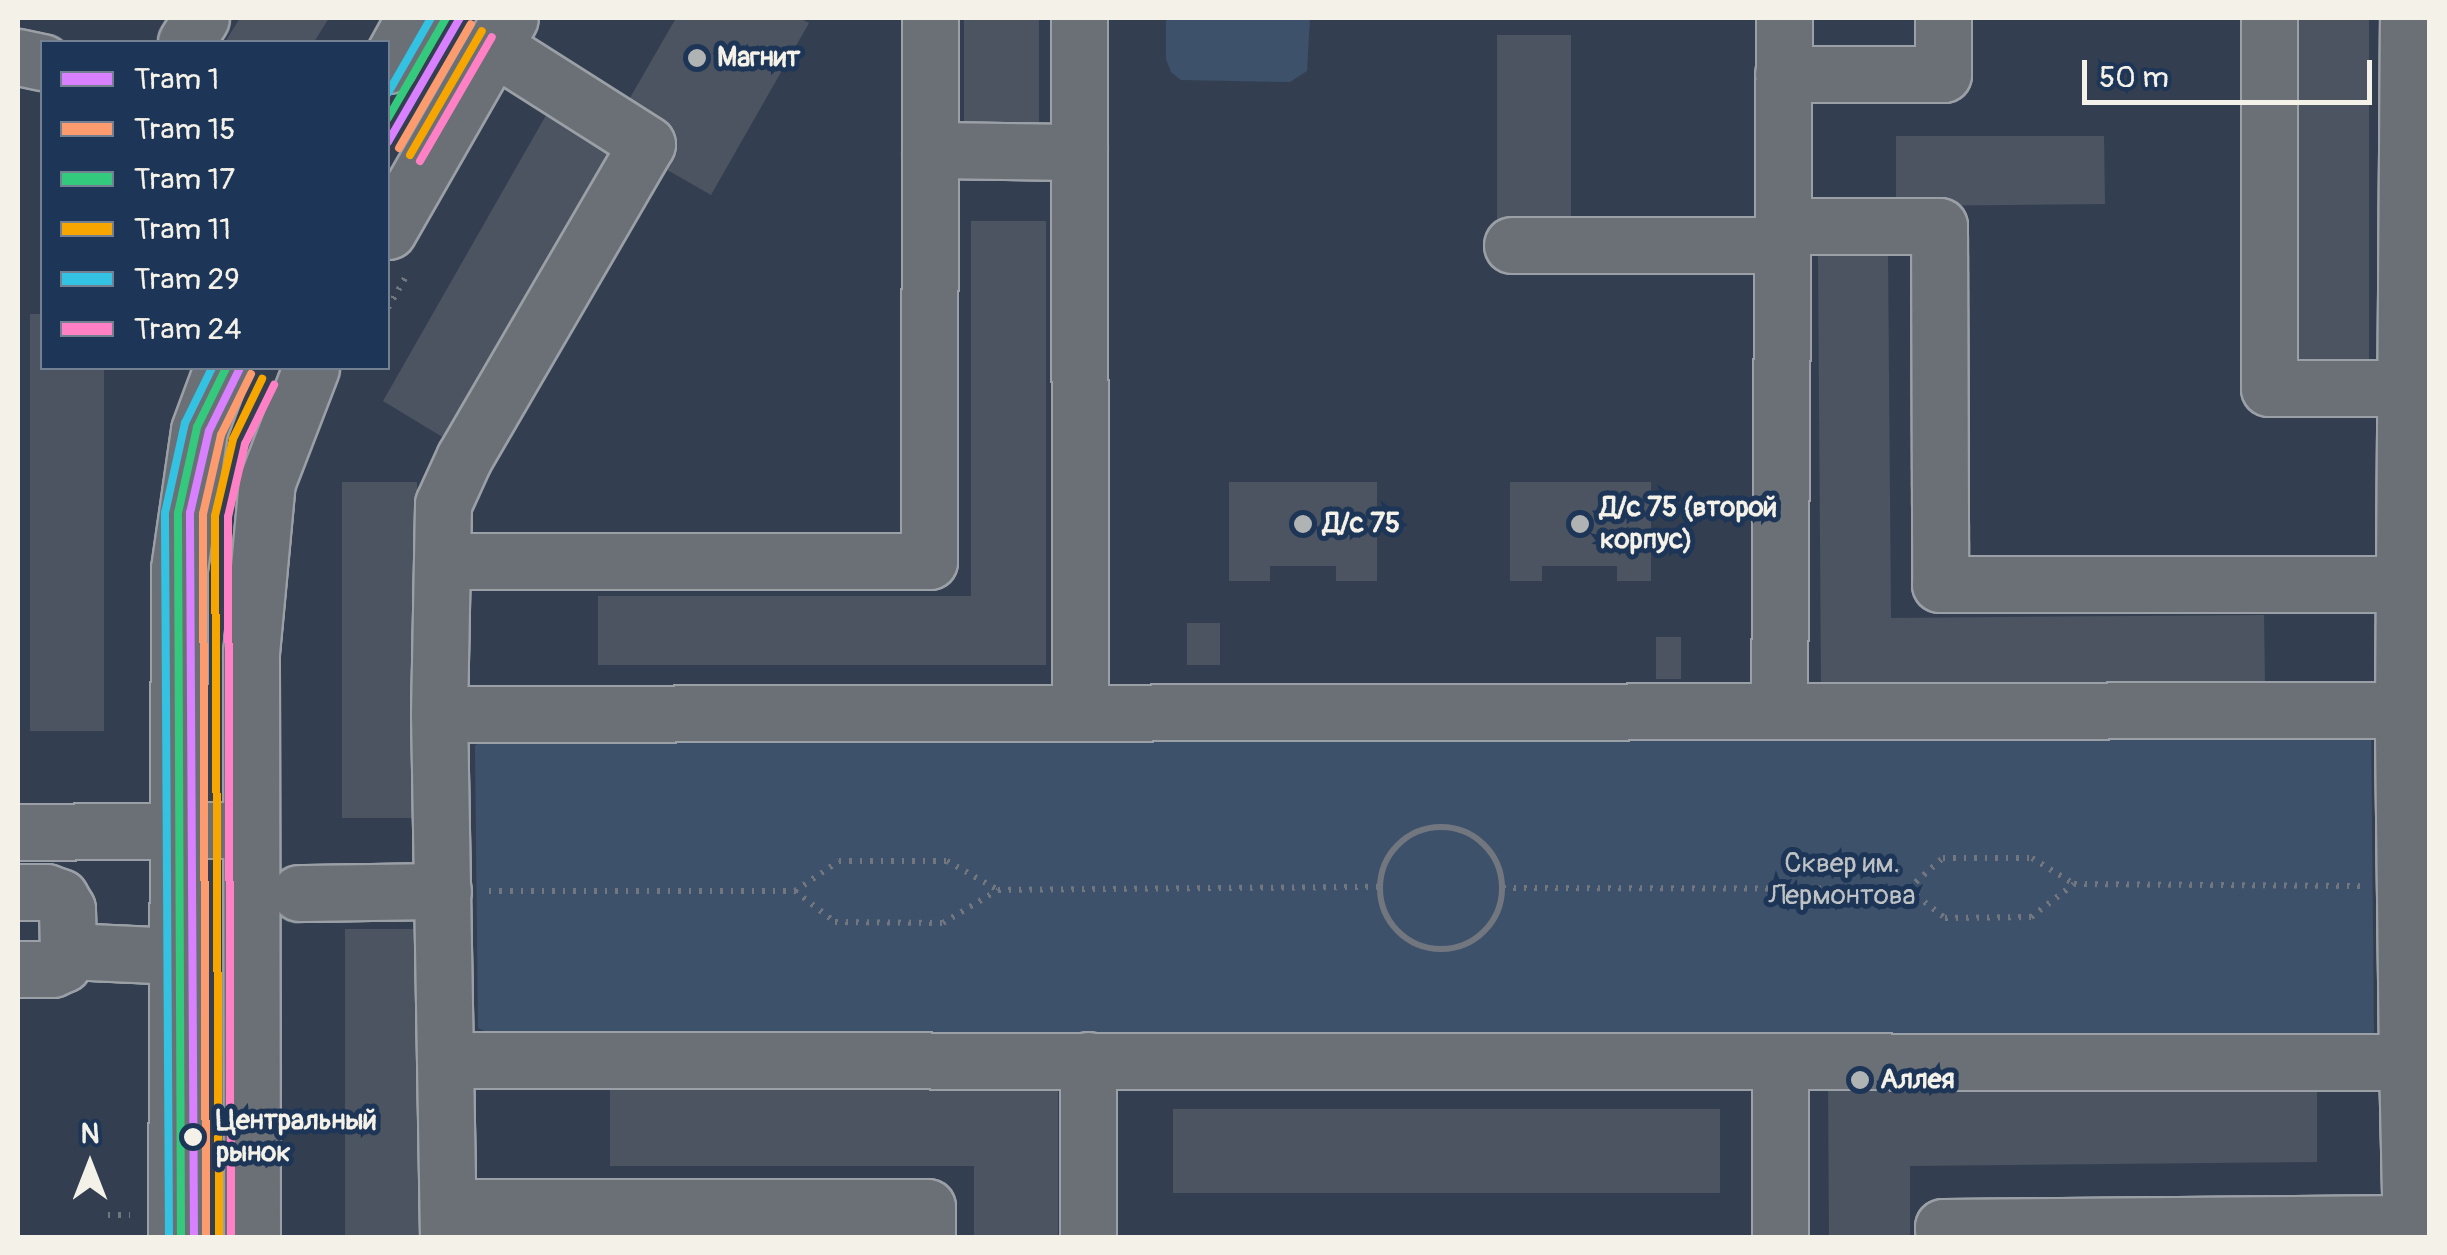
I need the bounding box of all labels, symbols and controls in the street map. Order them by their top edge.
legend [40,40,390,370]
scale bar [2087,40,2377,102]
place label: Магнит [717,41,800,75]
marker: Магнит [686,47,708,69]
text: 50 m [2099,59,2169,96]
text: Tram 1 [134,61,219,98]
text: Tram 15 [134,111,236,148]
text: Tram 17 [134,161,235,198]
text: Tram 11 [134,211,231,248]
text: Tram 29 [134,261,240,298]
text: Tram 24 [134,311,242,348]
place label: Д/с 75 (второй корпус) [1600,491,1777,557]
place label: Д/с 75 [1323,507,1400,541]
marker: Д/с 75 [1292,513,1314,535]
marker: Д/с 75 (второй корпус) [1569,513,1591,535]
park label: Сквер им. Лермонтова [1768,847,1916,913]
place label: Аллея [1880,1063,1955,1097]
marker: Аллея [1849,1069,1871,1091]
place label: Центральный рынок [216,1104,377,1170]
north arrow [40,1115,140,1215]
text: N [81,1117,99,1152]
marker: Центральный рынок [180,1124,206,1150]

